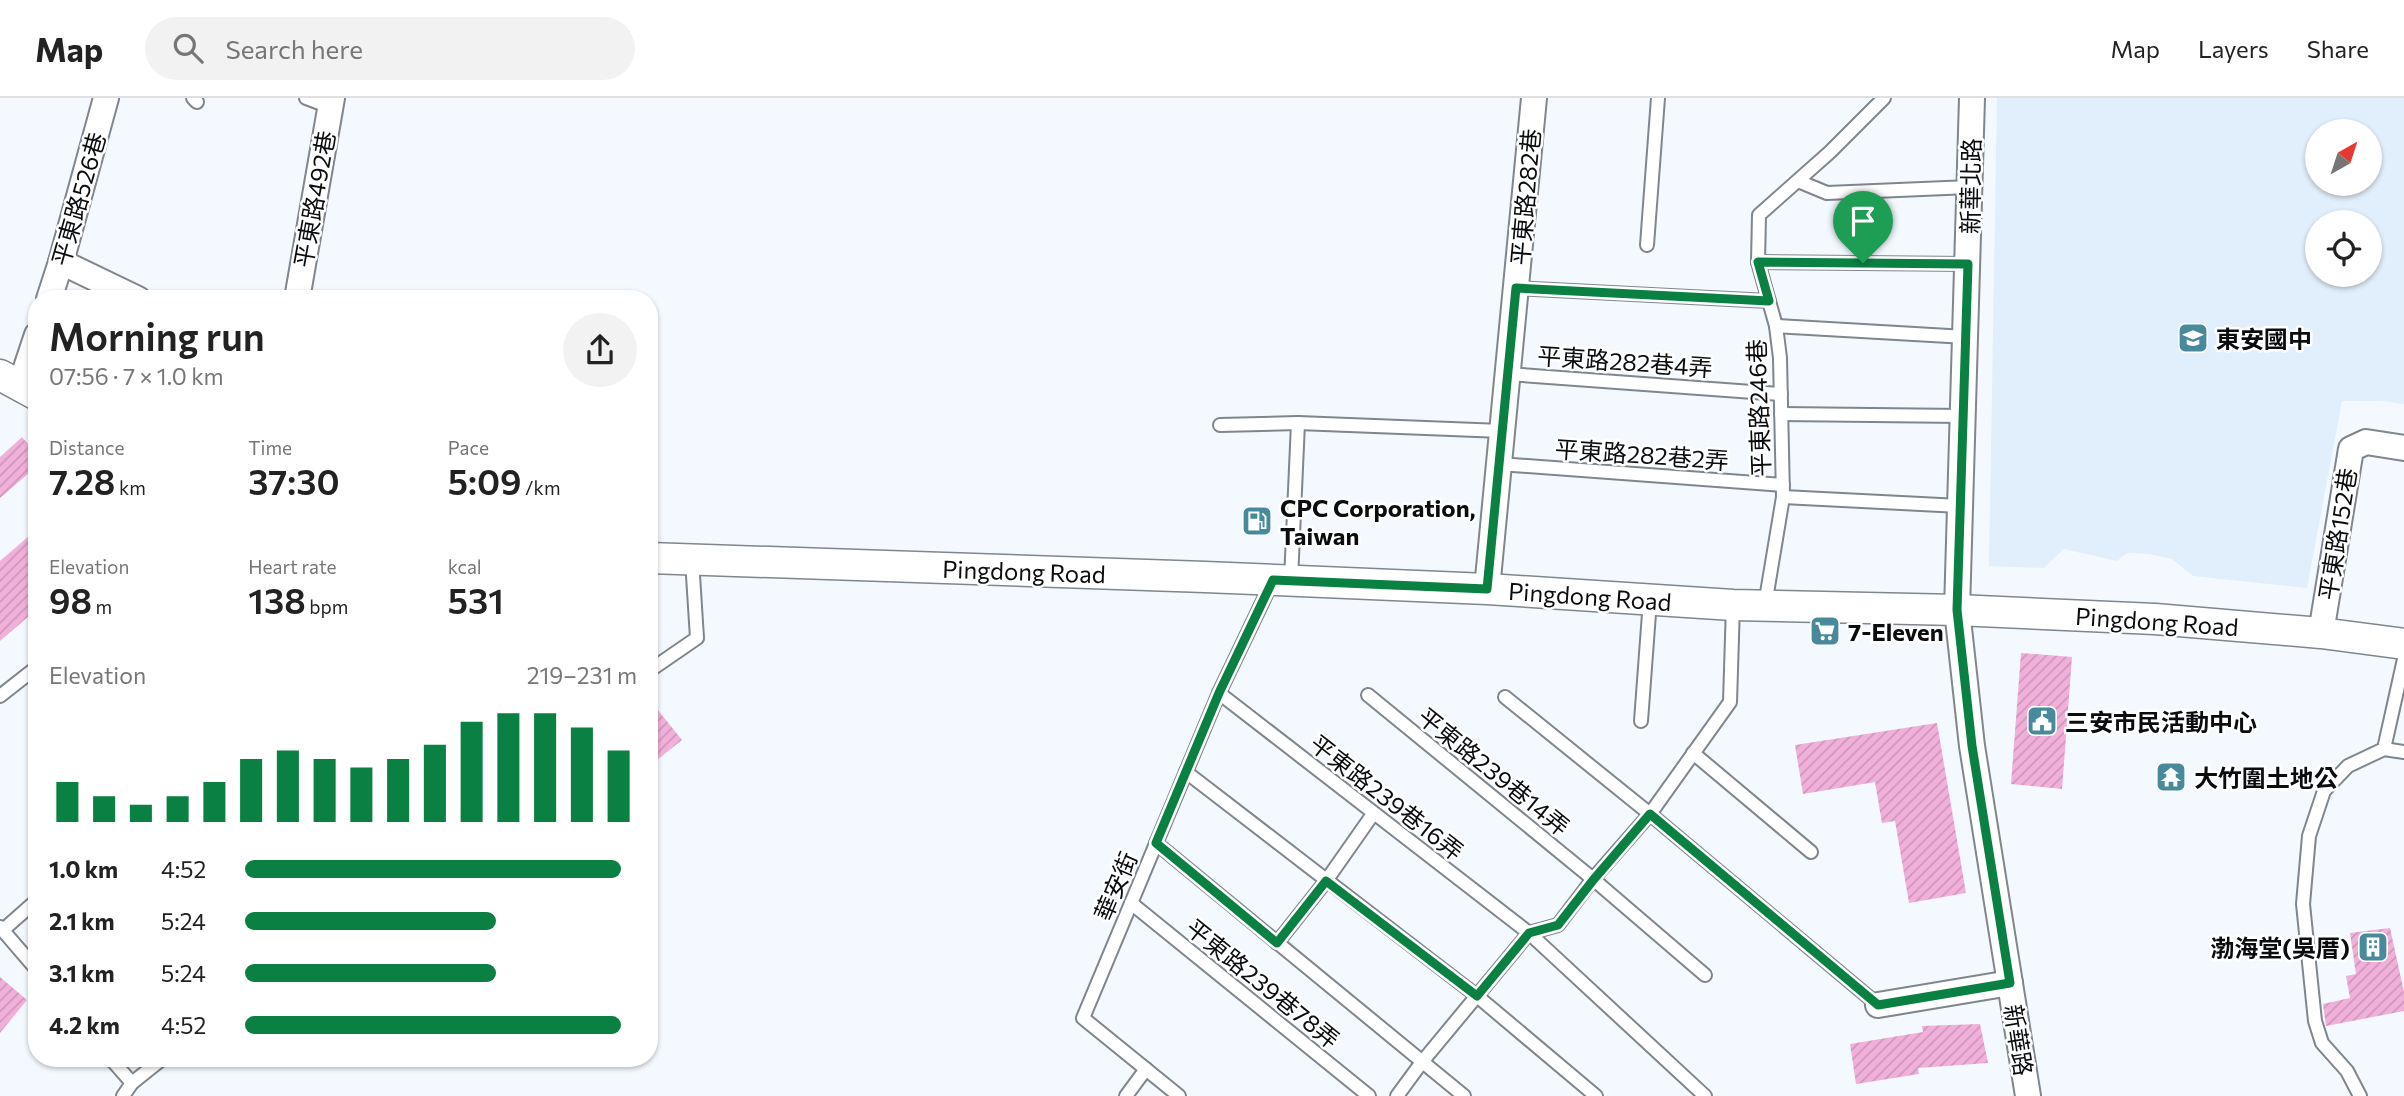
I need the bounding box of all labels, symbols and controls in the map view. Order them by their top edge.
search box [145,17,635,80]
text: Map [35,28,103,69]
icon: search [169,29,207,67]
text: Search here [225,33,363,64]
text: Map [2111,34,2160,63]
text: Layers [2198,34,2269,63]
text: Share [2307,34,2369,63]
north arrow [2305,119,2382,196]
map controls [2305,119,2382,287]
street label: 平東路282巷 [1505,127,1545,267]
street label: 平東路492巷 [288,128,340,270]
street label: 平東路526巷 [45,129,111,269]
street label: 新華北路 [1955,138,1985,234]
pin [1833,191,1893,263]
icon: arrive [1844,202,1882,240]
button: locate [2305,210,2382,287]
text: Morning run [49,312,265,359]
button: share [563,313,637,387]
school or university icon: 東安國中 [2176,321,2210,355]
place label: 東安國中 [2216,324,2312,353]
street label: 平東路246巷 [1741,339,1775,477]
street label: 平東路282巷4弄 [1536,340,1714,382]
text: 07:56 · 7 × 1.0 km [49,362,224,390]
street label: 平東路282巷2弄 [1554,433,1730,475]
text: Distance [49,436,125,459]
text: Time [248,436,292,459]
text: Pace [448,436,489,459]
text: 7.28 [49,459,115,502]
text: 37:30 [248,459,340,502]
text: 5:09 [448,459,521,502]
street label: 平東路152巷 [2312,466,2362,602]
text: km [115,476,146,499]
text: /km [521,476,560,499]
place label: CPC Corporation, Taiwan [1280,493,1476,550]
fuel station icon: CPC Corporation, Taiwan [1240,504,1274,538]
street label: Pingdong Road [942,554,1106,588]
text: Elevation [49,555,129,578]
text: Heart rate [248,555,337,578]
text: kcal [448,555,482,578]
street label: Pingdong Road [1507,576,1673,616]
text: 98 [49,578,92,621]
text: 138 [248,578,306,621]
text: 531 [448,578,504,621]
text: m [92,595,112,618]
text: bpm [306,595,348,618]
street label: Pingdong Road [2074,601,2240,641]
supermarket icon: 7-Eleven [1808,614,1842,648]
place label: 7-Eleven [1848,617,1944,646]
text: Elevation [49,661,146,689]
text: 219–231 m [527,661,637,689]
street label: 平東路239巷14弄 [1413,701,1575,841]
public building icon: 三安市民活動中心 [2025,704,2059,738]
place label: 三安市民活動中心 [2065,707,2257,736]
street label: 平東路239巷16弄 [1305,728,1469,866]
temple icon: 大竹圍土地公 [2154,760,2188,794]
place label: 大竹圍土地公 [2194,763,2338,792]
street label: 華安街 [1088,847,1142,925]
text: 1.0 km [49,855,118,883]
text: 4:52 [161,855,206,883]
text: 2.1 km [49,907,115,935]
text: 5:24 [161,907,206,935]
street label: 平東路239巷78弄 [1181,912,1345,1054]
building icon: 渤海堂(吳厝) [2356,930,2390,964]
place label: 渤海堂(吳厝) [2210,933,2350,962]
text: 3.1 km [49,959,115,987]
text: 5:24 [161,959,206,987]
street label: 新華路 [1999,1002,2039,1078]
text: 4.2 km [49,1011,120,1039]
text: 4:52 [161,1011,206,1039]

